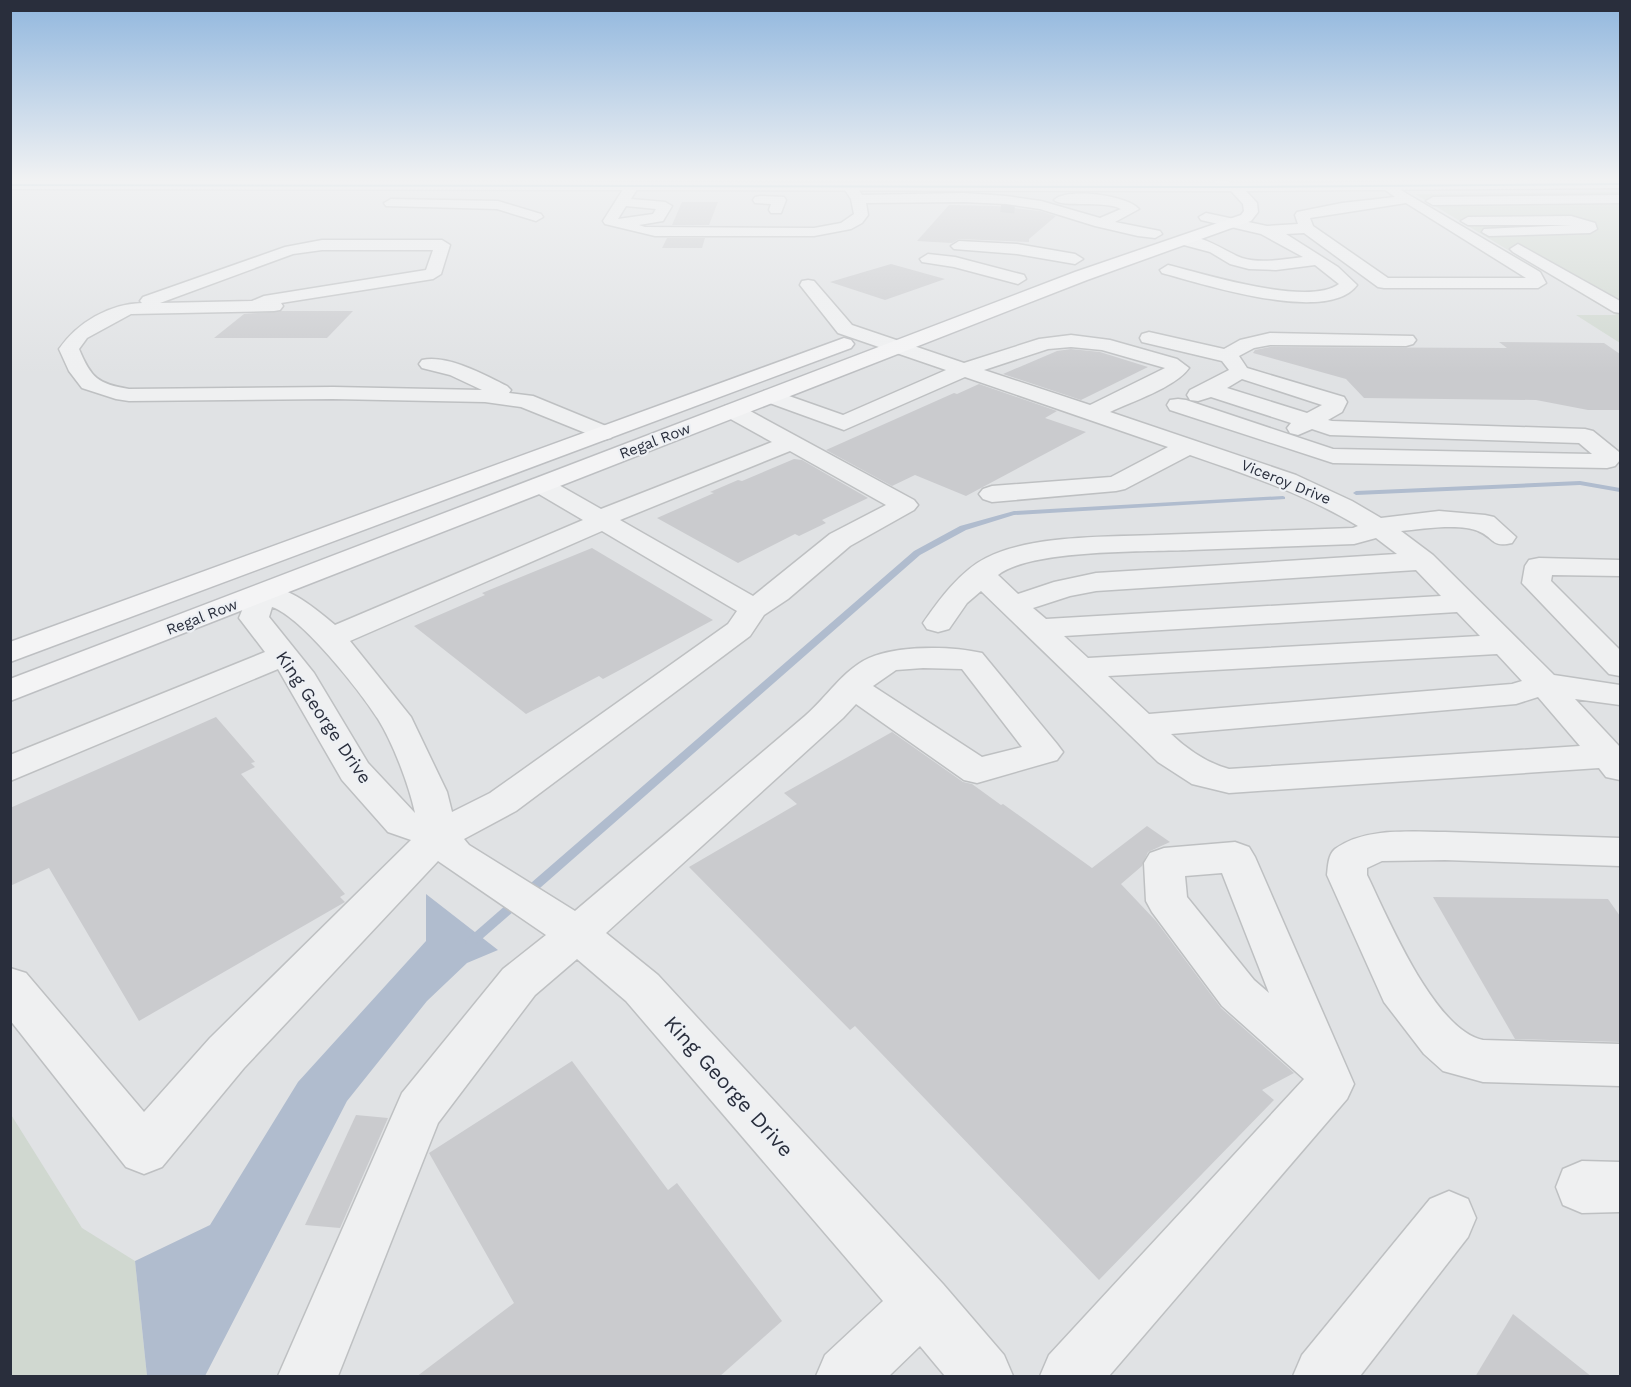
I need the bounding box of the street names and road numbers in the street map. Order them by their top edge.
street label: Regal Row [617,419,694,463]
street label: Viceroy Drive [1238,456,1334,508]
street label: Regal Row [164,595,241,639]
street label: King George Drive [272,647,376,787]
street label: King George Drive [659,1010,799,1162]

